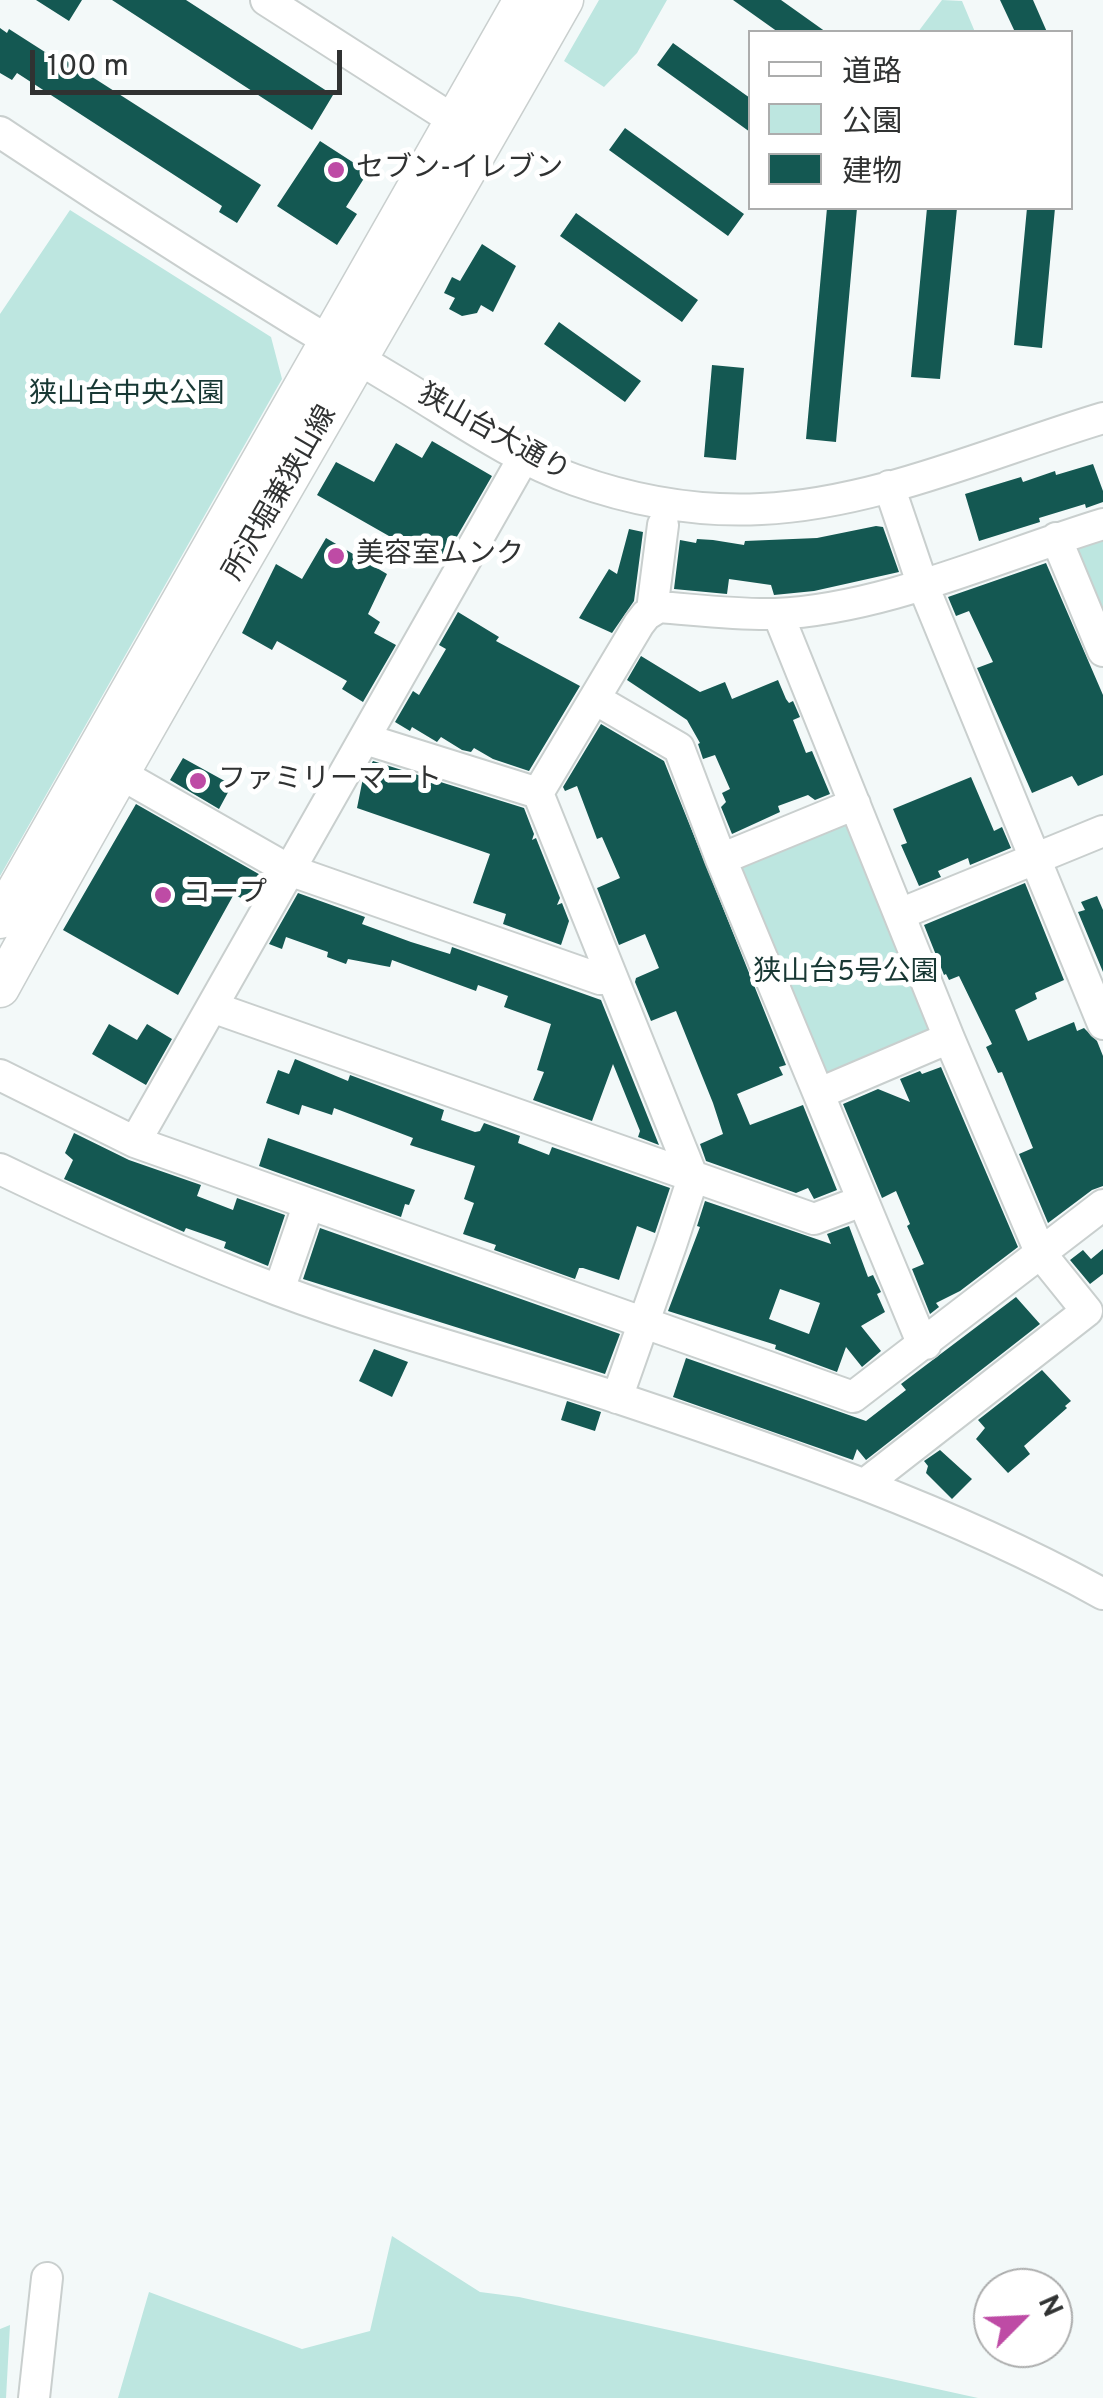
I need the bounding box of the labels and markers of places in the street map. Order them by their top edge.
place label: セブン-イレブン [356,153,563,187]
marker: セブン-イレブン [325,159,347,181]
place label: 美容室ムンク [356,539,524,573]
marker: 美容室ムンク [325,545,347,567]
place label: ファミリーマート [218,764,442,798]
marker: ファミリーマート [187,770,209,792]
place label: コープ [183,878,267,912]
marker: コープ [152,884,174,906]

